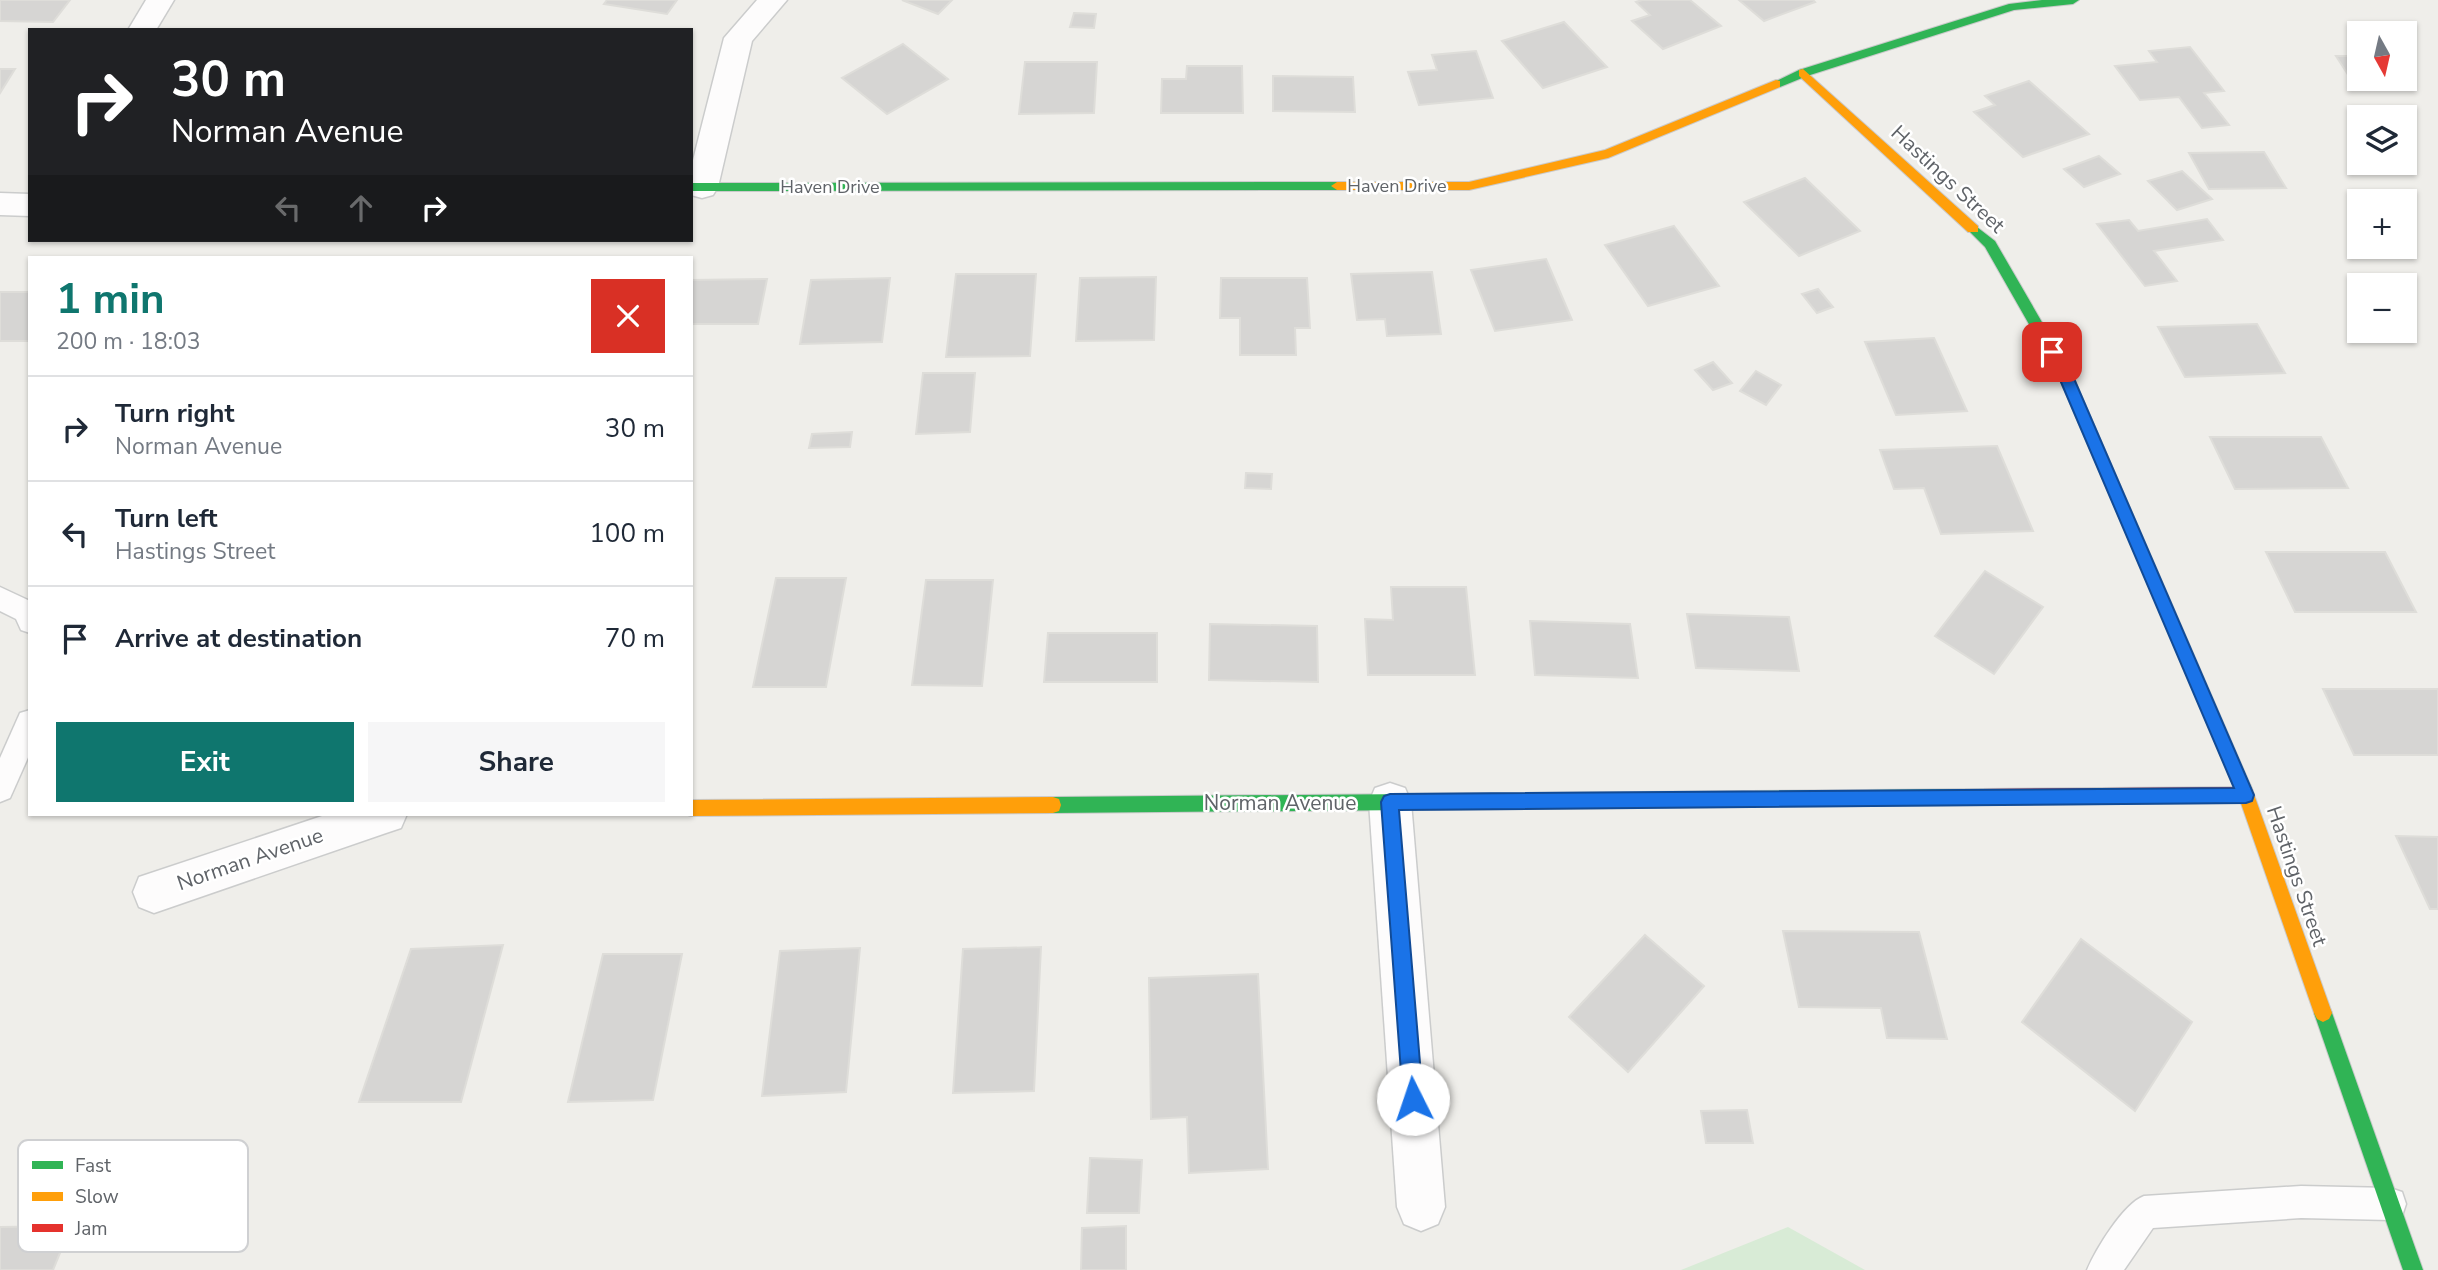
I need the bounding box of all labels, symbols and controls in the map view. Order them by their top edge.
north arrow [2347,21,2417,91]
map controls [2347,21,2417,343]
text: 30 m [171,46,286,113]
icon: right [56,56,147,147]
button: layers [2347,105,2417,175]
text: Norman Avenue [171,110,404,153]
street label: Hastings Street [1885,119,2012,240]
street label: Haven Drive [1347,174,1447,198]
street label: Haven Drive [780,175,880,199]
icon: left [269,189,307,227]
icon: ahead [342,189,380,227]
icon: right [415,189,453,227]
button: + [2347,189,2417,259]
text: 1 min [56,271,165,328]
button: − [2347,273,2417,343]
button: close [591,279,665,353]
pin [2022,322,2082,382]
text: 200 m · 18:03 [56,326,201,357]
icon: arrive [2033,333,2071,371]
text: Turn right [115,396,234,431]
icon: right [56,410,94,448]
text: 30 m [605,411,665,446]
text: Norman Avenue [115,431,282,462]
text: Turn left [115,501,218,536]
icon: left [56,515,94,553]
text: 100 m [589,516,665,551]
text: Hastings Street [115,536,275,567]
icon: arrive [56,620,94,658]
text: Arrive at destination [115,621,362,656]
text: 70 m [605,621,665,656]
button: Exit [56,722,354,802]
button: Share [368,722,665,802]
street label: Norman Avenue [1204,789,1356,817]
street label: Hastings Street [2260,802,2334,950]
street label: Norman Avenue [173,821,327,897]
position arrow [1376,1062,1450,1136]
legend [18,1140,248,1252]
text: Fast [75,1153,111,1179]
text: Slow [75,1184,119,1210]
text: Jam [74,1216,108,1242]

